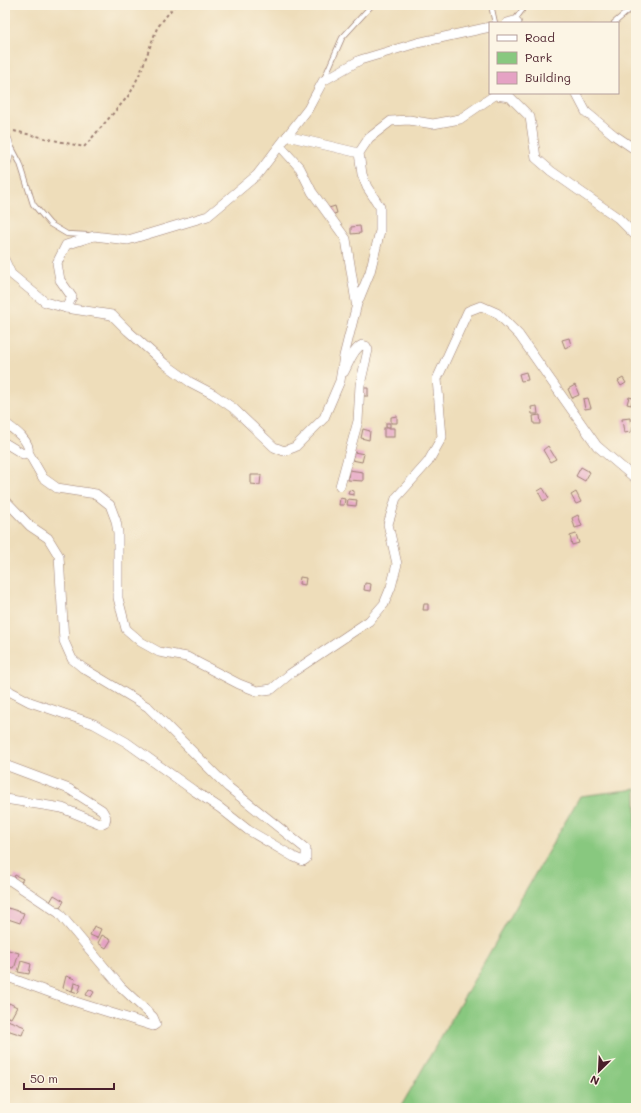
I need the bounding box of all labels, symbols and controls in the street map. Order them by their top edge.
legend [489,22,619,94]
text: Road [525,29,555,45]
text: Park [525,49,552,65]
text: Building [525,69,571,85]
north arrow [579,1051,619,1091]
scale bar [24,1065,114,1091]
text: 50 m [30,1070,58,1086]
text: N [588,1072,602,1089]

